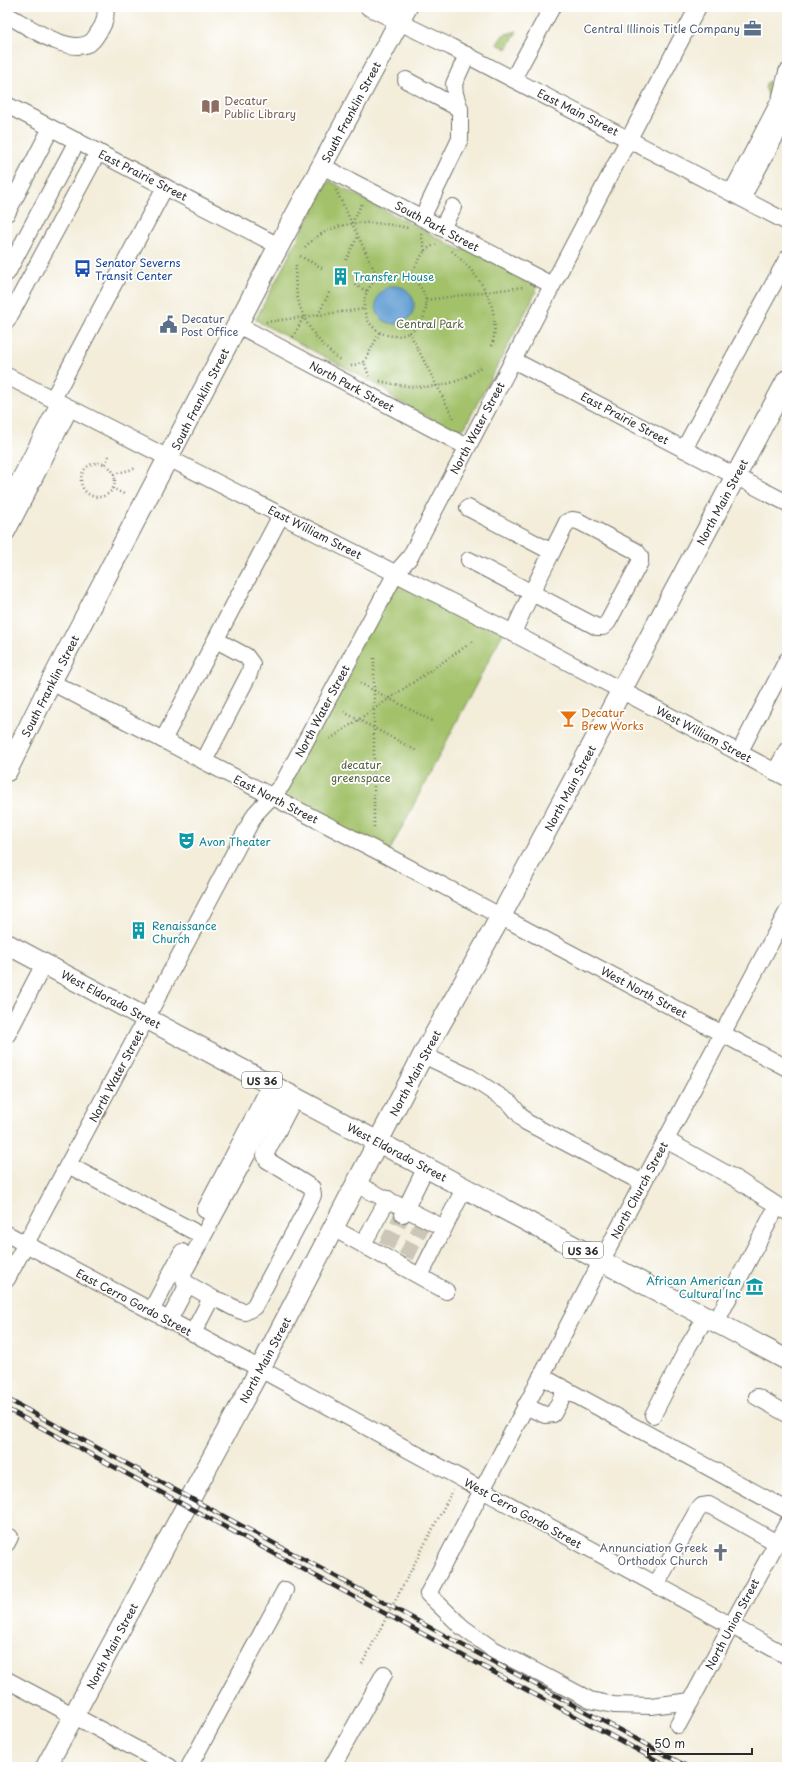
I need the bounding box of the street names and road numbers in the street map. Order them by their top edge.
street label: South Franklin Street [317,58,385,166]
street label: East Main Street [534,84,622,140]
street label: East Prairie Street [96,145,191,205]
street label: South Park Street [392,197,483,256]
street label: South Franklin Street [167,345,233,453]
street label: North Park Street [307,356,397,416]
street label: North Water Street [445,378,509,477]
street label: East Prairie Street [578,388,673,449]
street label: North Main Street [692,456,752,548]
street label: East William Street [265,501,365,563]
street label: South Franklin Street [17,632,83,740]
street label: North Water Street [290,661,354,760]
street label: West William Street [653,702,755,767]
street label: North Main Street [540,742,600,834]
street label: East North Street [231,770,322,828]
street label: West North Street [598,962,691,1022]
street label: West Eldorado Street [58,965,164,1033]
street label: North Water Street [84,1026,148,1125]
street label: North Main Street [385,1027,445,1119]
road number: US 36 [242,1072,282,1088]
street label: West Eldorado Street [344,1118,450,1186]
street label: North Church Street [606,1138,672,1242]
road number: US 36 [563,1242,603,1258]
street label: East Cerro Gordo Street [73,1264,195,1340]
street label: North Main Street [235,1314,295,1406]
street label: West Cerro Gordo Street [461,1474,585,1553]
street label: North Union Street [701,1575,763,1673]
street label: North Main Street [82,1600,142,1692]

